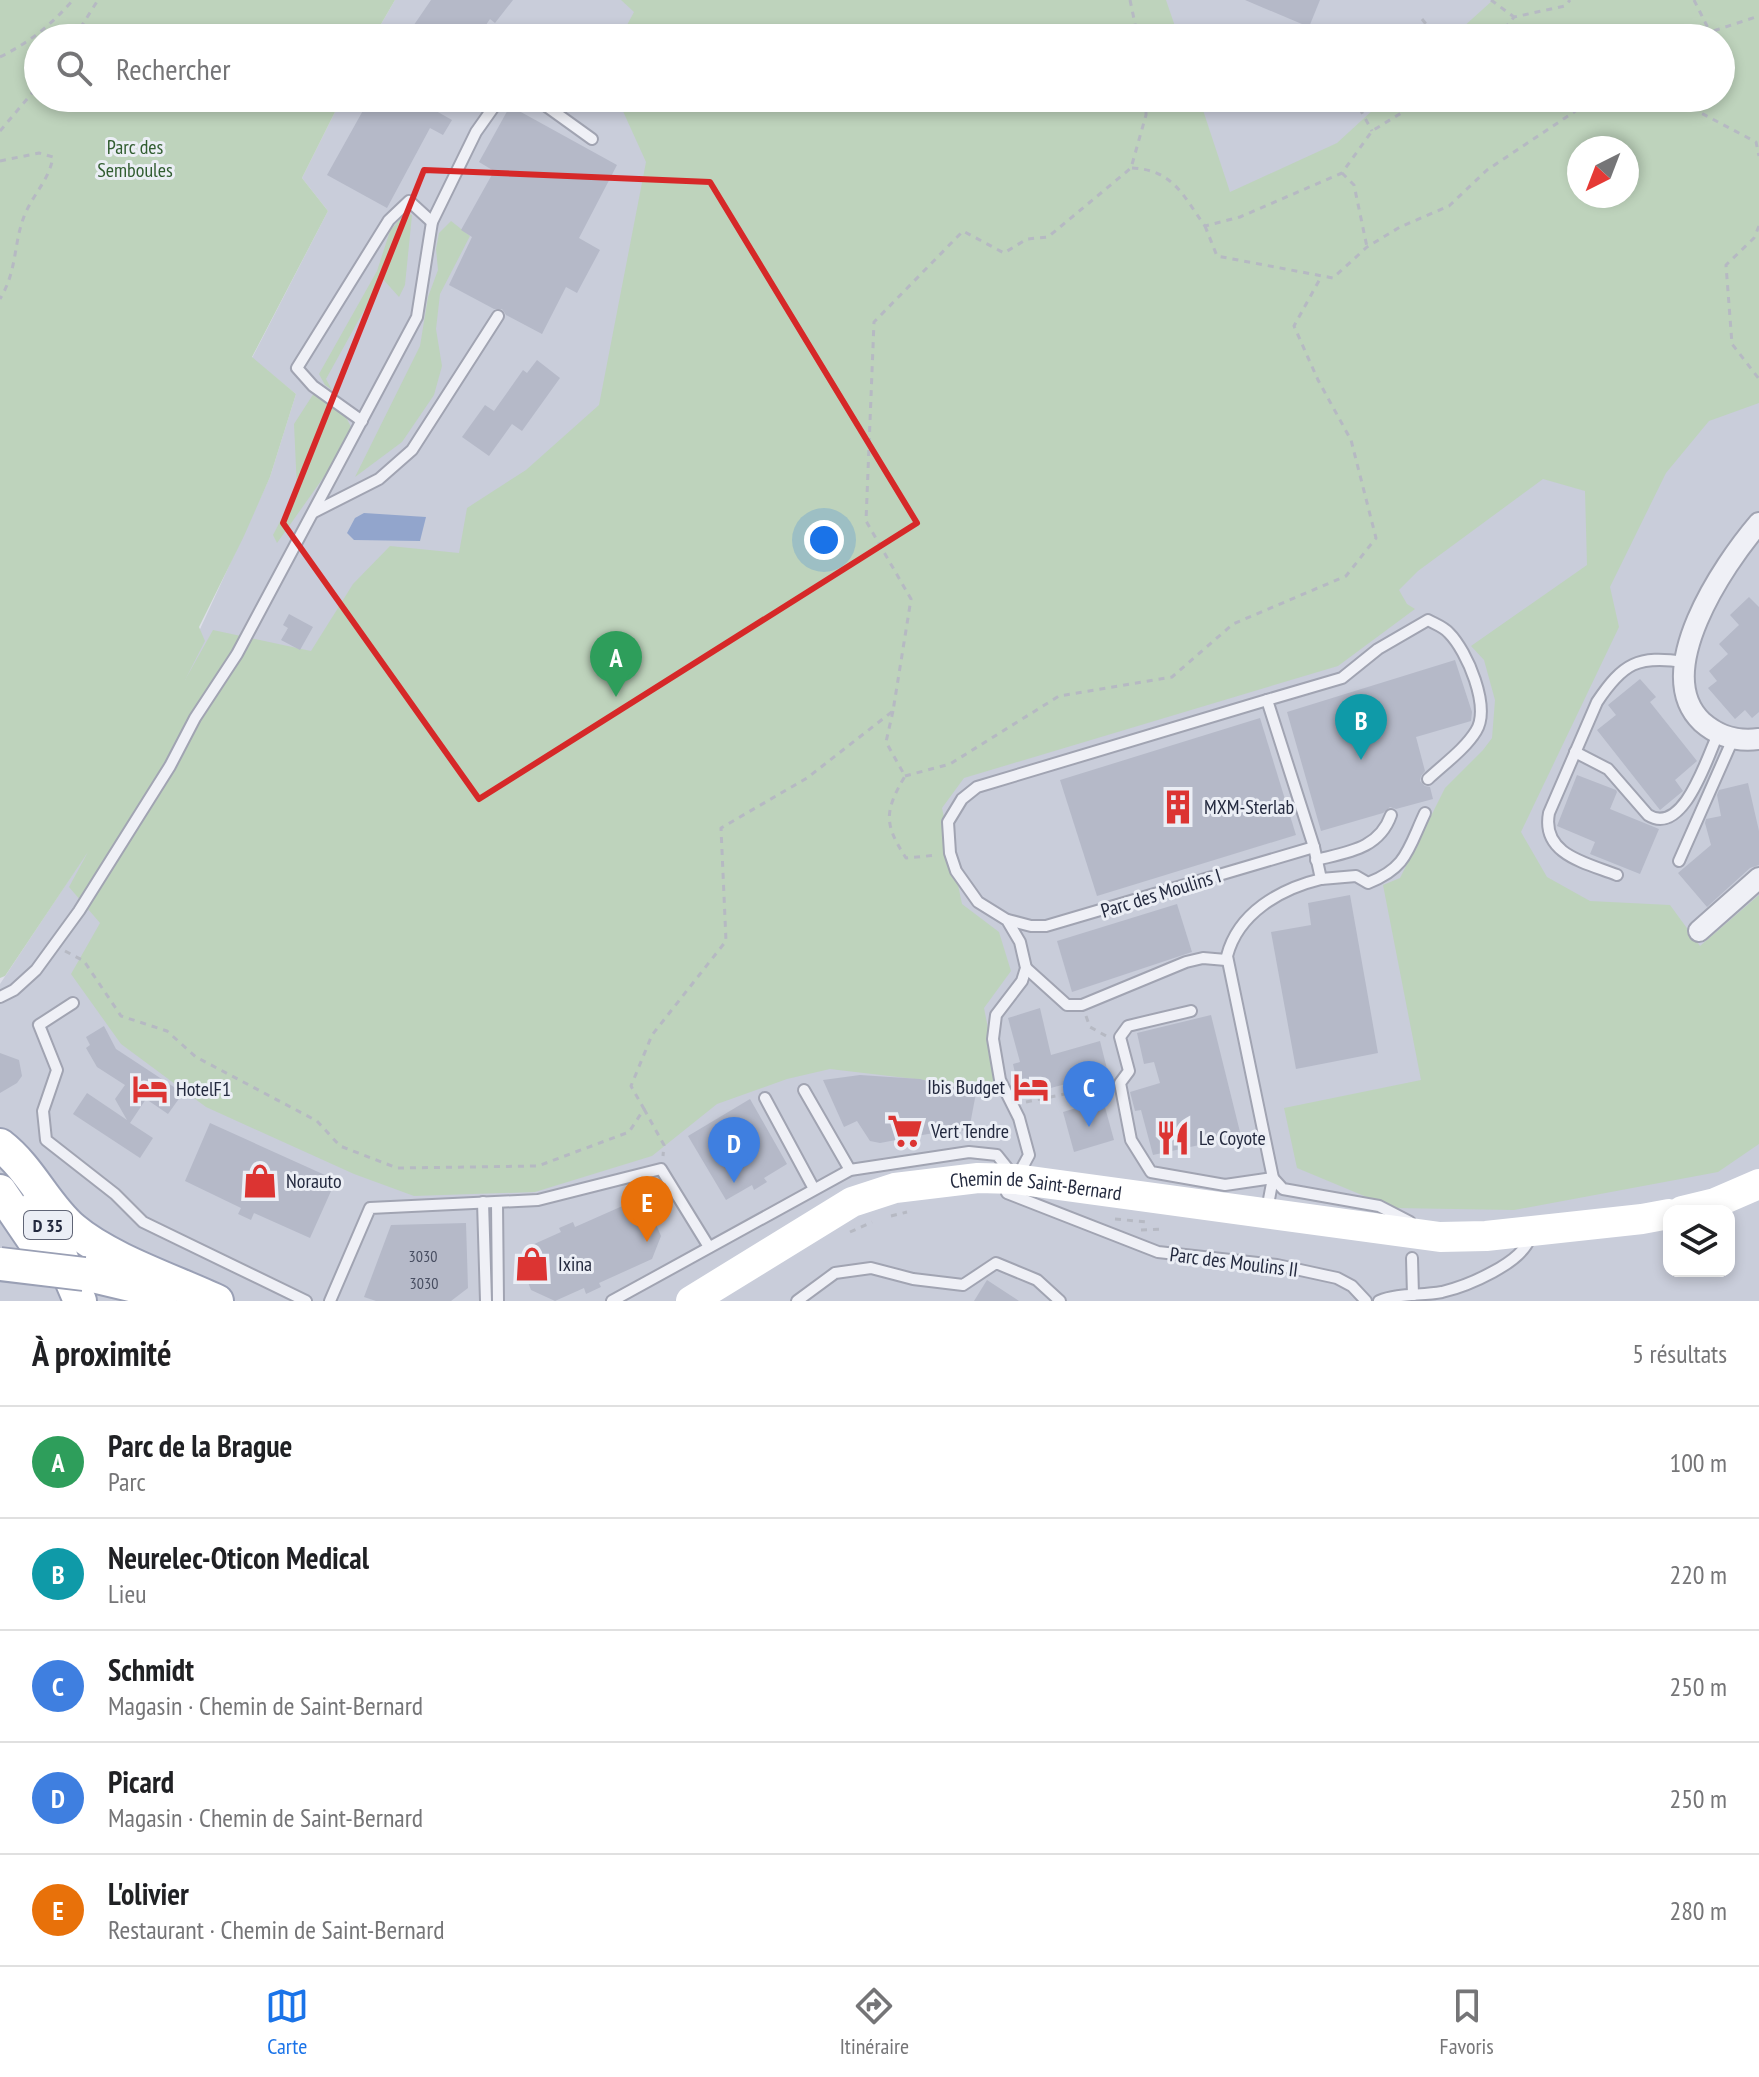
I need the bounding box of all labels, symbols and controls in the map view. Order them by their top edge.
search box [24,24,1735,112]
icon: search [52,46,96,90]
text: Rechercher [116,49,230,88]
park label: Parc des Semboules [97,134,173,183]
north arrow [1567,136,1639,208]
your location [804,520,844,560]
pin: A [590,631,642,697]
pin: B [1335,694,1387,760]
building icon: MXM-Sterlab [1159,788,1197,826]
place label: MXM-Sterlab [1204,794,1294,820]
street label: Parc des Moulins I [1098,862,1224,924]
pin: C [1063,1061,1115,1127]
hotel icon: Ibis Budget [1012,1068,1050,1106]
hotel icon: HotelF1 [131,1070,169,1108]
place label: Ibis Budget [927,1074,1005,1100]
place label: HotelF1 [176,1076,231,1102]
supermarket icon: Vert Tendre [886,1112,924,1150]
pin: D [708,1117,760,1183]
place label: Vert Tendre [930,1118,1009,1144]
restaurant icon: Le Coyote [1154,1119,1192,1157]
place label: Le Coyote [1199,1125,1266,1151]
shop icon: Norauto [241,1162,279,1200]
street label: Chemin de Saint-Bernard [949,1165,1123,1206]
place label: Norauto [286,1168,342,1194]
pin: E [621,1176,673,1242]
map controls [1663,1205,1735,1277]
button: layers [1663,1205,1735,1277]
road number: D 35 [24,1211,72,1239]
street label: Parc des Moulins II [1168,1241,1300,1283]
shop icon: Ixina [513,1245,551,1283]
house number: 3030 [409,1246,437,1266]
place label: Ixina [558,1251,592,1277]
house number: 3030 [410,1273,438,1293]
text: À proximité [32,1331,172,1375]
text: 5 résultats [1632,1337,1727,1370]
text: Parc de la Brague [108,1426,292,1465]
text: A [51,1446,65,1479]
text: 100 m [1669,1446,1727,1479]
text: Parc [108,1465,146,1498]
text: Neurelec-Oticon Medical [108,1538,369,1577]
text: B [52,1558,64,1591]
text: 220 m [1669,1558,1727,1591]
text: Lieu [108,1577,146,1610]
text: Schmidt [108,1650,194,1689]
text: C [52,1670,64,1703]
text: 250 m [1669,1670,1727,1703]
text: Magasin · Chemin de Saint-Bernard [108,1689,423,1722]
text: Picard [108,1762,174,1801]
text: D [51,1782,65,1815]
text: 250 m [1669,1782,1727,1815]
text: Magasin · Chemin de Saint-Bernard [108,1801,423,1834]
text: L'olivier [108,1874,189,1913]
text: E [52,1894,64,1927]
text: 280 m [1669,1894,1727,1927]
text: Restaurant · Chemin de Saint-Bernard [108,1913,445,1946]
tab: Carte [265,1984,309,2060]
tab: Itinéraire [840,1984,909,2060]
tab: Favoris [1440,1984,1494,2060]

